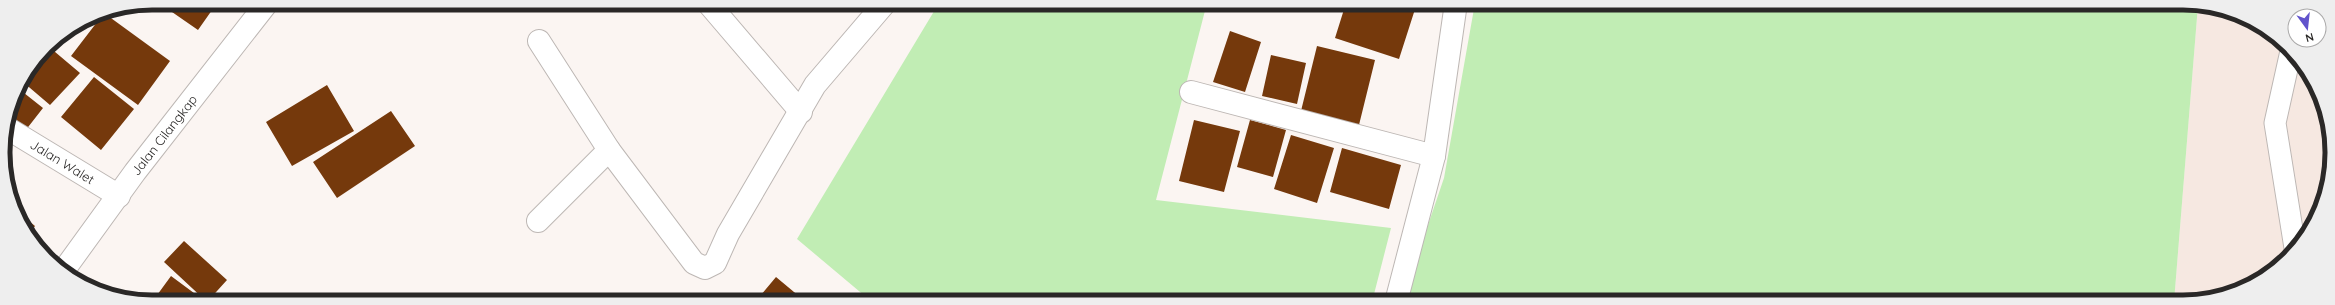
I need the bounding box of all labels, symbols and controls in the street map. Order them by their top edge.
north arrow [2287,8,2327,48]
text: N [2304,30,2315,45]
street label: Jalan Cilangkap [128,91,200,178]
street label: Jalan Walet [28,136,98,187]

